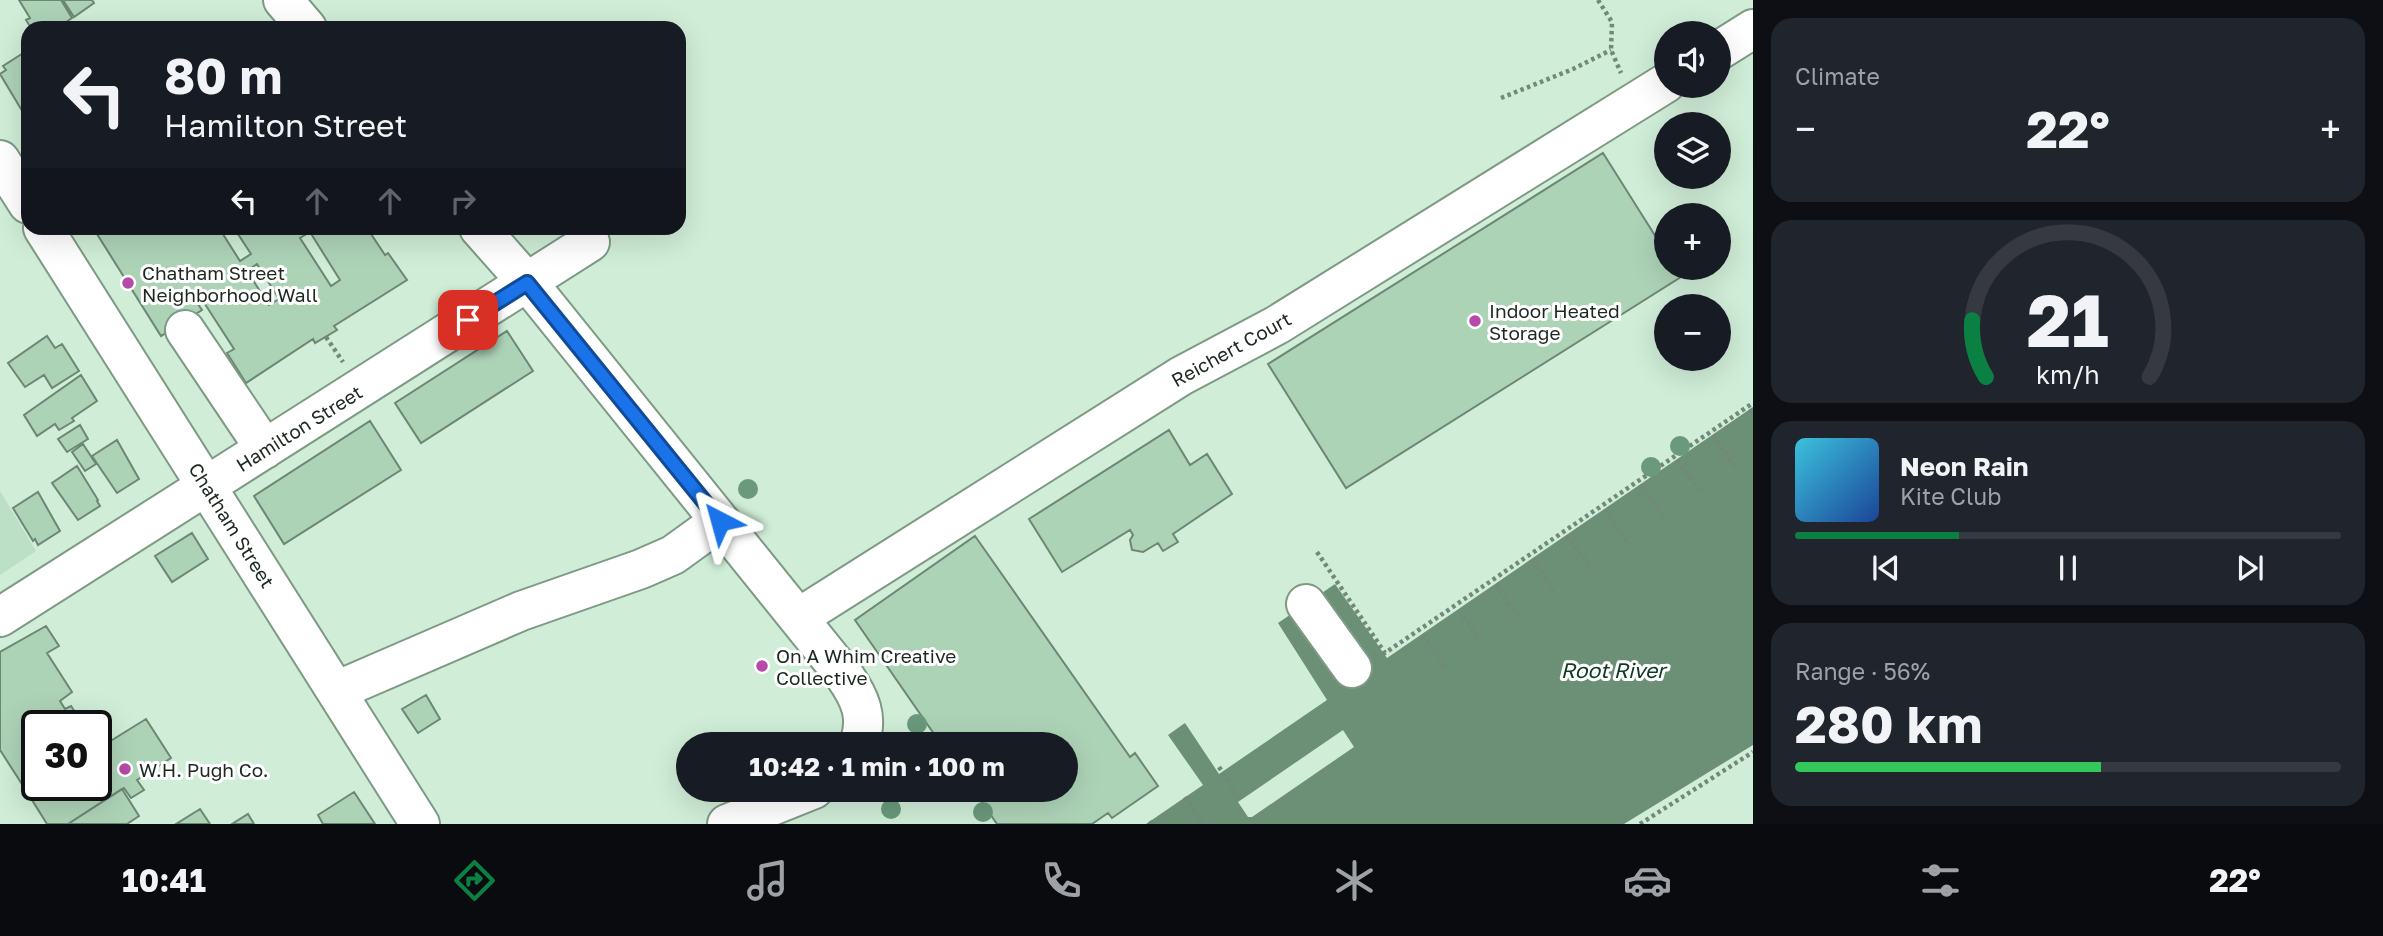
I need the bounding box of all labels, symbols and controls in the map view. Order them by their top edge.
map controls [1654,21,1731,371]
button: sound [1654,21,1731,98]
text: 80 m [164,46,282,105]
icon: left [49,49,140,140]
text: Climate [1795,62,1880,90]
text: 22° [2026,97,2110,159]
text: Hamilton Street [164,106,407,144]
text: − [1795,106,1816,151]
text: + [2320,106,2341,151]
button: layers [1654,112,1731,189]
icon: left [225,182,263,220]
icon: ahead [298,182,336,220]
icon: ahead [371,182,409,220]
icon: right [444,182,482,220]
button: + [1654,203,1731,280]
place label: Chatham Street Neighborhood Wall [142,261,318,306]
marker: Chatham Street Neighborhood Wall [120,275,136,291]
text: 21 [2027,277,2109,364]
pin [438,290,498,350]
button: − [1654,294,1731,371]
place label: Indoor Heated Storage [1489,299,1620,344]
icon: arrive [449,301,487,339]
street label: Reichert Court [1167,307,1295,391]
marker: Indoor Heated Storage [1467,313,1483,329]
text: km/h [2036,359,2100,390]
street label: Hamilton Street [232,380,366,476]
text: Neon Rain [1900,451,2029,482]
street label: Chatham Street [184,458,280,592]
text: Kite Club [1900,482,2001,510]
position arrow [683,484,757,558]
icon: previous [1867,549,1905,587]
icon: pause [2049,549,2087,587]
icon: next [2231,549,2269,587]
place label: On A Whim Creative Collective [776,644,956,689]
water label: Root River [1561,657,1668,683]
text: Range · 56% [1795,657,1930,685]
marker: On A Whim Creative Collective [754,658,770,674]
text: 280 km [1795,692,1982,754]
speed limit sign: 30 [21,710,112,801]
text: 10:42 · 1 min · 100 m [749,751,1005,782]
place label: W.H. Pugh Co. [139,758,268,781]
marker: W.H. Pugh Co. [117,761,133,777]
icon: directions [450,856,499,905]
icon: music [743,856,792,905]
icon: phone [1037,856,1086,905]
icon: climate [1330,856,1379,905]
icon: car [1623,856,1672,905]
icon: filters [1916,856,1965,905]
text: 10:41 [122,861,206,899]
text: 22° [2209,861,2261,899]

